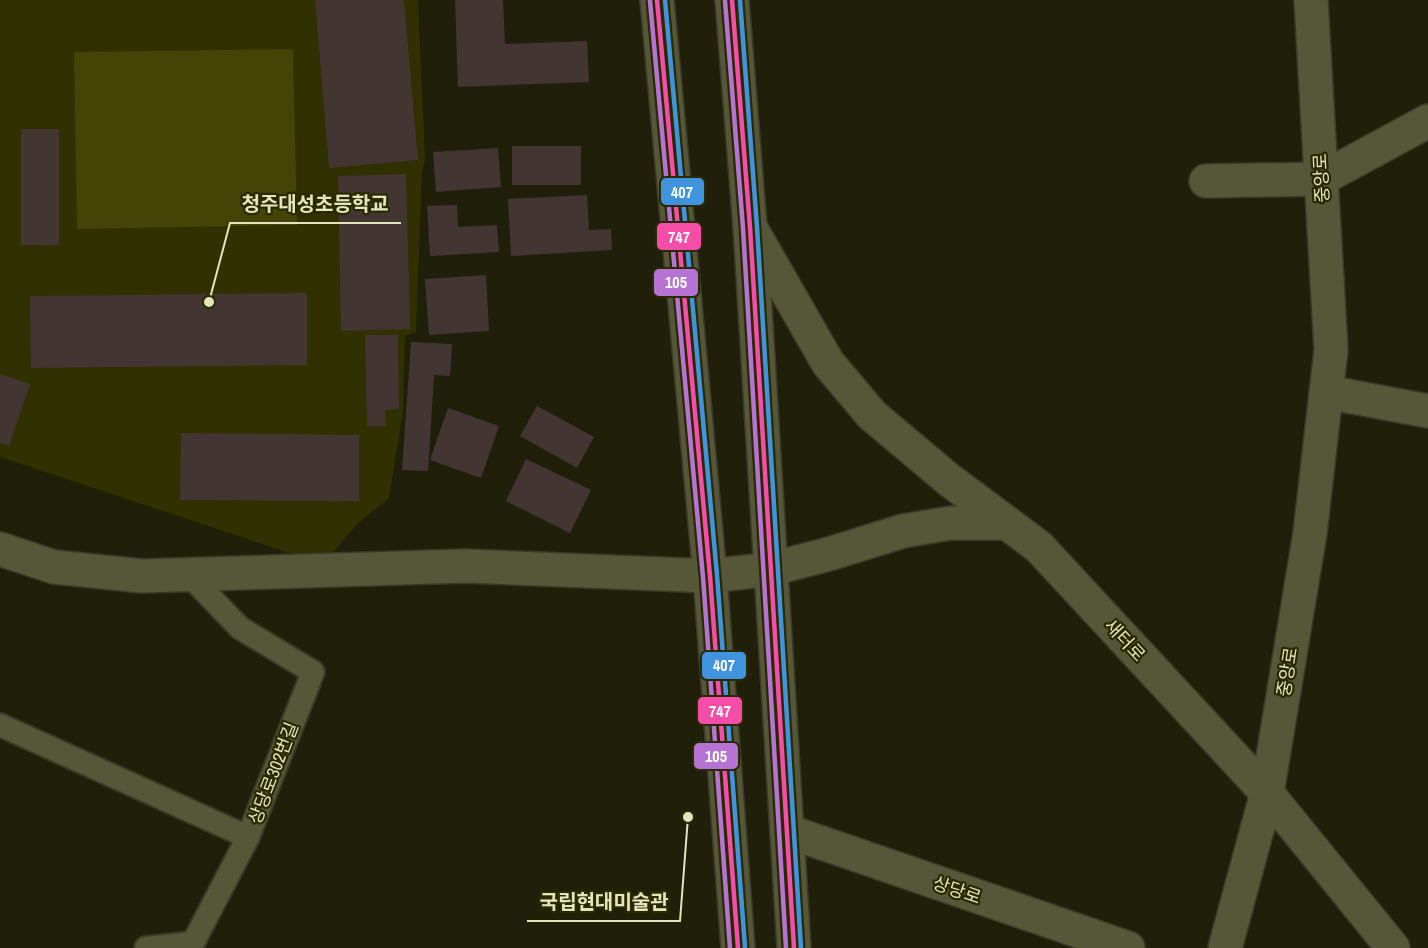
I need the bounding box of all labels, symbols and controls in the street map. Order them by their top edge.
street label: 중앙로 [1307,153,1335,203]
line badge: 407 [660,177,705,206]
text: 407 [671,181,693,203]
callout: 청주대성초등학교 [230,185,401,223]
text: 청주대성초등학교 [241,190,389,217]
line badge: 747 [656,222,702,251]
text: 747 [668,226,690,248]
line badge: 105 [653,268,699,297]
text: 105 [665,271,687,293]
street label: 새터로 [1099,613,1151,667]
street label: 중앙로 [1271,646,1303,698]
line badge: 407 [701,651,747,680]
text: 407 [713,654,735,676]
line badge: 747 [697,696,743,725]
text: 747 [709,700,731,722]
street label: 상당로302번길 [242,718,304,828]
line badge: 105 [693,742,739,770]
text: 105 [705,745,727,767]
street label: 상당로 [929,870,985,910]
callout: 국립현대미술관 [527,883,680,921]
text: 국립현대미술관 [540,888,669,915]

